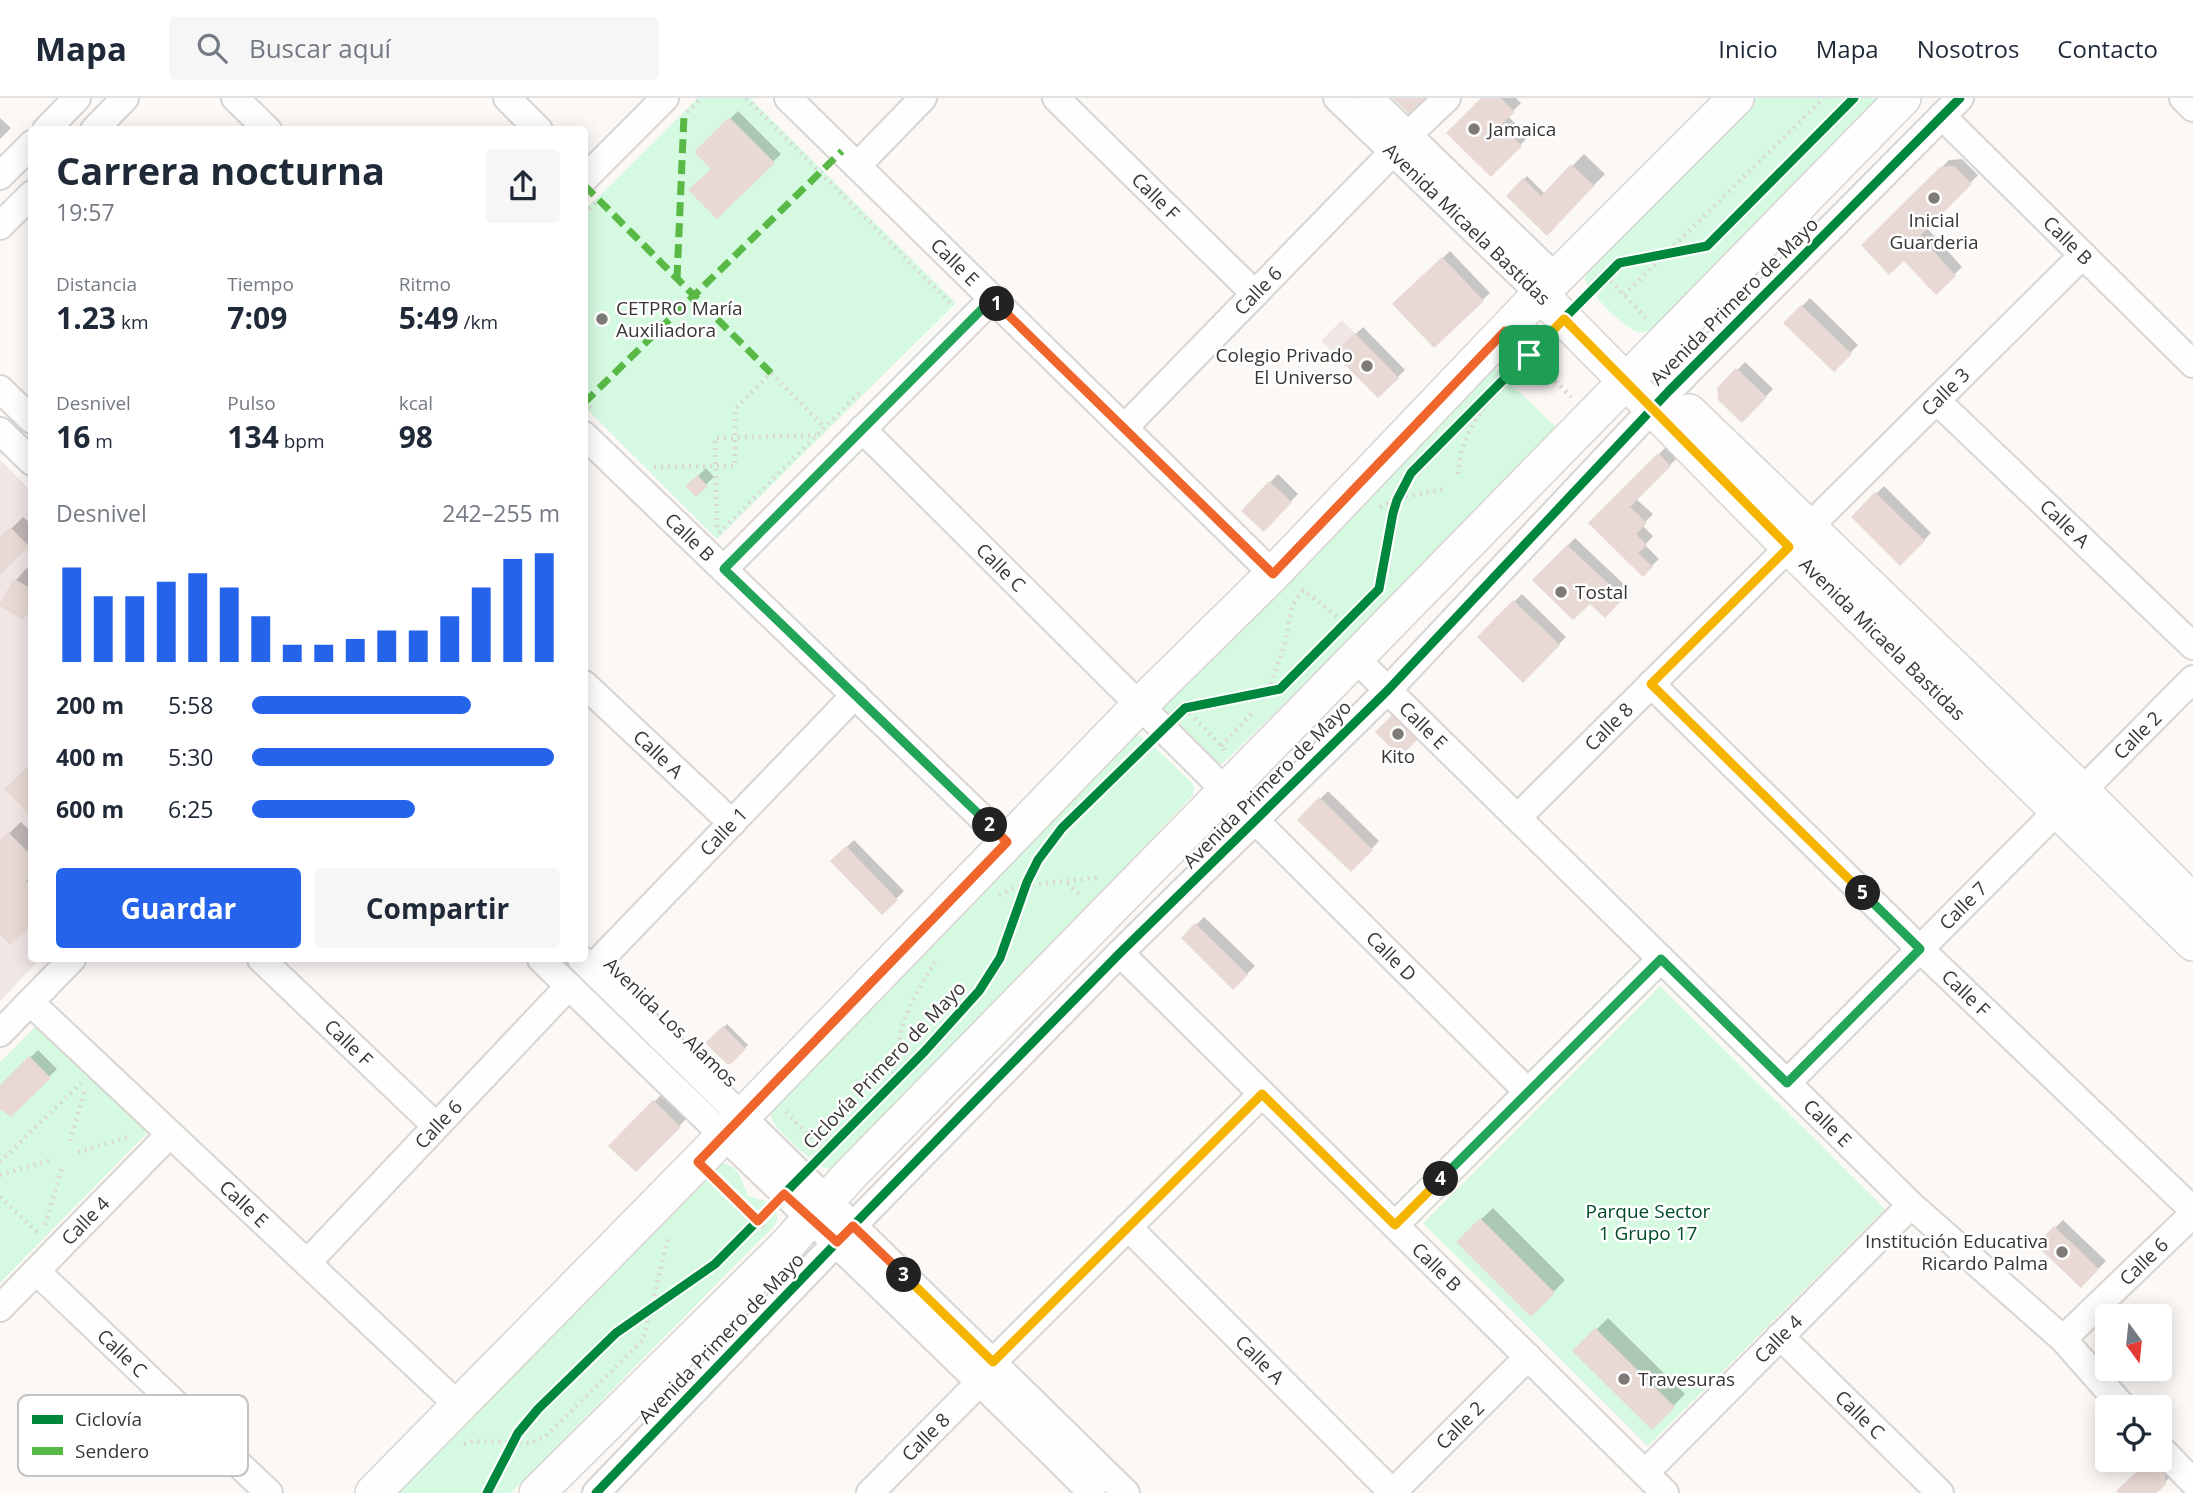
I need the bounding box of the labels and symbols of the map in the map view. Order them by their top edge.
place label: Jamaica [1486,116,1556,142]
marker: Jamaica [1466,121,1482,137]
street label: Avenida Micaela Bastidas [1378,137,1556,311]
street label: Calle F [1126,167,1185,226]
marker: Inicial Guarderia [1926,190,1942,206]
place label: Inicial Guarderia [1889,207,1979,255]
street label: Calle B [2037,210,2098,271]
street label: Avenida Primero de Mayo [1644,211,1824,391]
street label: Calle E [925,232,985,292]
street label: Calle 6 [1228,260,1288,321]
pin: 1 [979,286,1014,322]
place label: CETPRO María Auxiliadora [616,295,743,343]
marker: CETPRO María Auxiliadora [594,311,610,327]
pin [1499,325,1559,385]
place label: Colegio Privado El Universo [1216,342,1353,390]
marker: Colegio Privado El Universo [1359,358,1375,374]
street label: Calle 3 [1915,362,1975,422]
street label: Calle A [2034,493,2095,553]
street label: Calle B [659,507,721,567]
street label: Calle C [971,537,1031,598]
street label: Avenida Micaela Bastidas [1794,551,1971,726]
place label: Tostal [1575,579,1628,605]
marker: Tostal [1553,584,1569,600]
street label: Avenida Primero de Mayo [1177,694,1357,874]
street label: Calle E [1394,696,1453,755]
street label: Calle 8 [1579,697,1639,757]
street label: Calle 2 [2108,705,2167,765]
street label: Calle A [628,724,689,784]
marker: Kito [1390,726,1406,742]
place label: Kito [1381,743,1415,769]
street label: Calle 1 [694,801,753,862]
pin: 2 [972,808,1007,842]
pin: 5 [1846,876,1881,910]
street label: Calle 7 [1933,876,1993,936]
street label: Calle D [1360,925,1422,987]
street label: Avenida Los Alamos [598,951,744,1093]
street label: Calle F [1936,964,1996,1022]
street label: Ciclovía Primero de Mayo [797,975,971,1155]
street label: Calle F [319,1013,378,1072]
street label: Calle E [1798,1093,1858,1153]
street label: Calle 6 [409,1094,468,1154]
pin: 4 [1424,1162,1458,1196]
street label: Calle E [214,1174,274,1233]
street label: Calle 4 [55,1191,115,1251]
park label: Parque Sector 1 Grupo 17 [1586,1198,1711,1246]
place label: Institución Educativa Ricardo Palma [1865,1228,2048,1276]
street label: Calle 6 [2114,1232,2174,1291]
street label: Calle B [1406,1237,1467,1297]
marker: Institución Educativa Ricardo Palma [2054,1244,2070,1260]
street label: Avenida Primero de Mayo [632,1247,810,1429]
pin: 3 [886,1258,922,1292]
north arrow [2095,1304,2172,1381]
street label: Calle 4 [1748,1309,1808,1369]
street label: Calle C [92,1323,153,1383]
street label: Calle A [1230,1329,1290,1390]
place label: Travesuras [1638,1366,1735,1392]
marker: Travesuras [1616,1371,1632,1387]
street label: Calle C [1830,1384,1890,1445]
legend [18,1395,248,1476]
street label: Calle 2 [1430,1395,1490,1455]
text: Ciclovía [75,1406,142,1432]
street label: Calle 8 [896,1407,955,1467]
text: Sendero [75,1438,149,1464]

